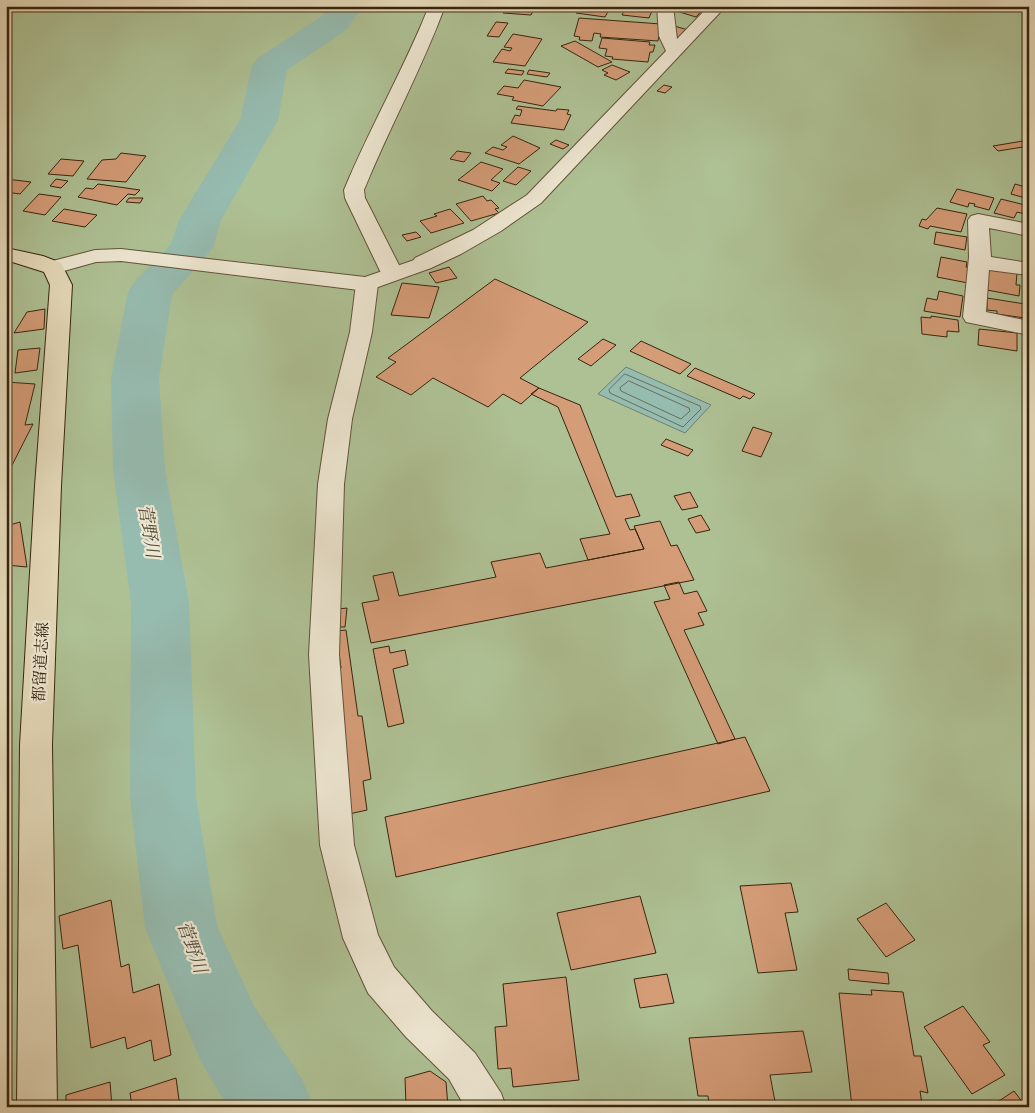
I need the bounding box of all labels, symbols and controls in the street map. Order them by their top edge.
water label: 菅野川 [132,502,165,562]
street label: 都留道志線 [28,622,54,703]
water label: 菅野川 [171,918,213,979]

